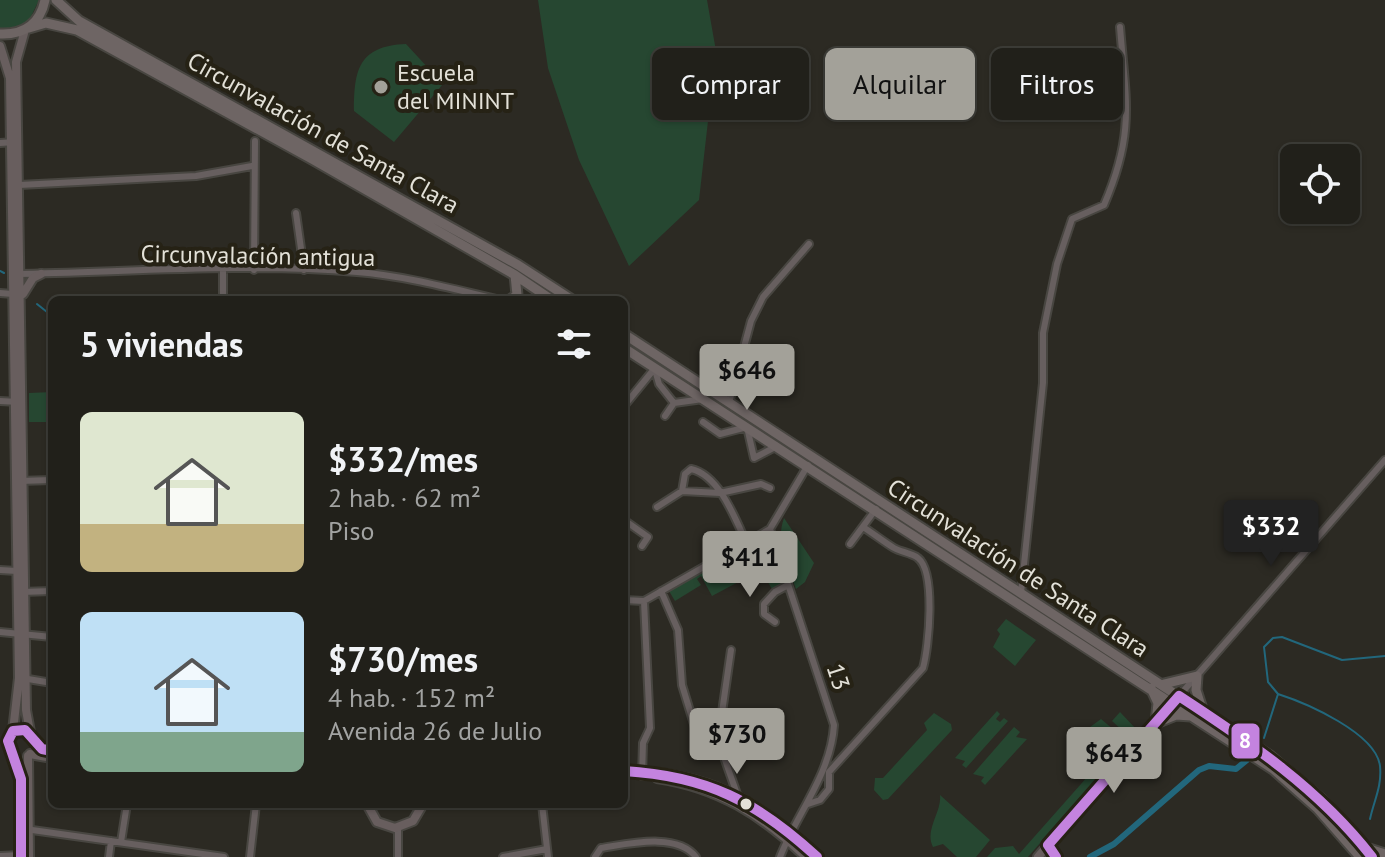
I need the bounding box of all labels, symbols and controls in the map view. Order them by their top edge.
street label: Circunvalación de Santa Clara [182,45,464,220]
chip: Comprar [652,48,809,120]
chip: Alquilar [825,48,975,120]
chip: Filtros [991,48,1123,120]
place label: Escuela del MININT [397,57,514,116]
marker: Escuela del MININT [372,78,390,96]
map controls [1280,144,1360,224]
button: locate [1280,144,1360,224]
street label: Circunvalación antigua [140,238,376,273]
text: 5 viviendas [80,322,243,366]
icon: filters [552,322,596,366]
pin: $646 [700,344,794,412]
text: $646 [718,353,776,386]
text: $332/mes [328,437,478,481]
icon: home [144,444,240,540]
street label: Circunvalación de Santa Clara [882,471,1155,664]
text: 2 hab. · 62 m² [328,481,481,514]
pin: $332 [1224,500,1318,568]
text: $332 [1242,509,1300,542]
text: Piso [328,514,374,547]
pin: $411 [703,531,797,599]
text: $411 [721,540,779,573]
text: $730/mes [328,637,478,681]
icon: home [144,644,240,740]
street label: 13 [820,660,857,694]
text: 4 hab. · 152 m² [328,681,495,714]
pin: $730 [690,708,784,776]
text: Avenida 26 de Julio [328,714,542,747]
text: $730 [708,717,766,750]
line badge: 8 [1230,722,1261,760]
text: 8 [1239,726,1251,754]
pin: $643 [1067,727,1161,795]
text: $643 [1085,736,1143,769]
unlabelled marker [738,796,754,812]

